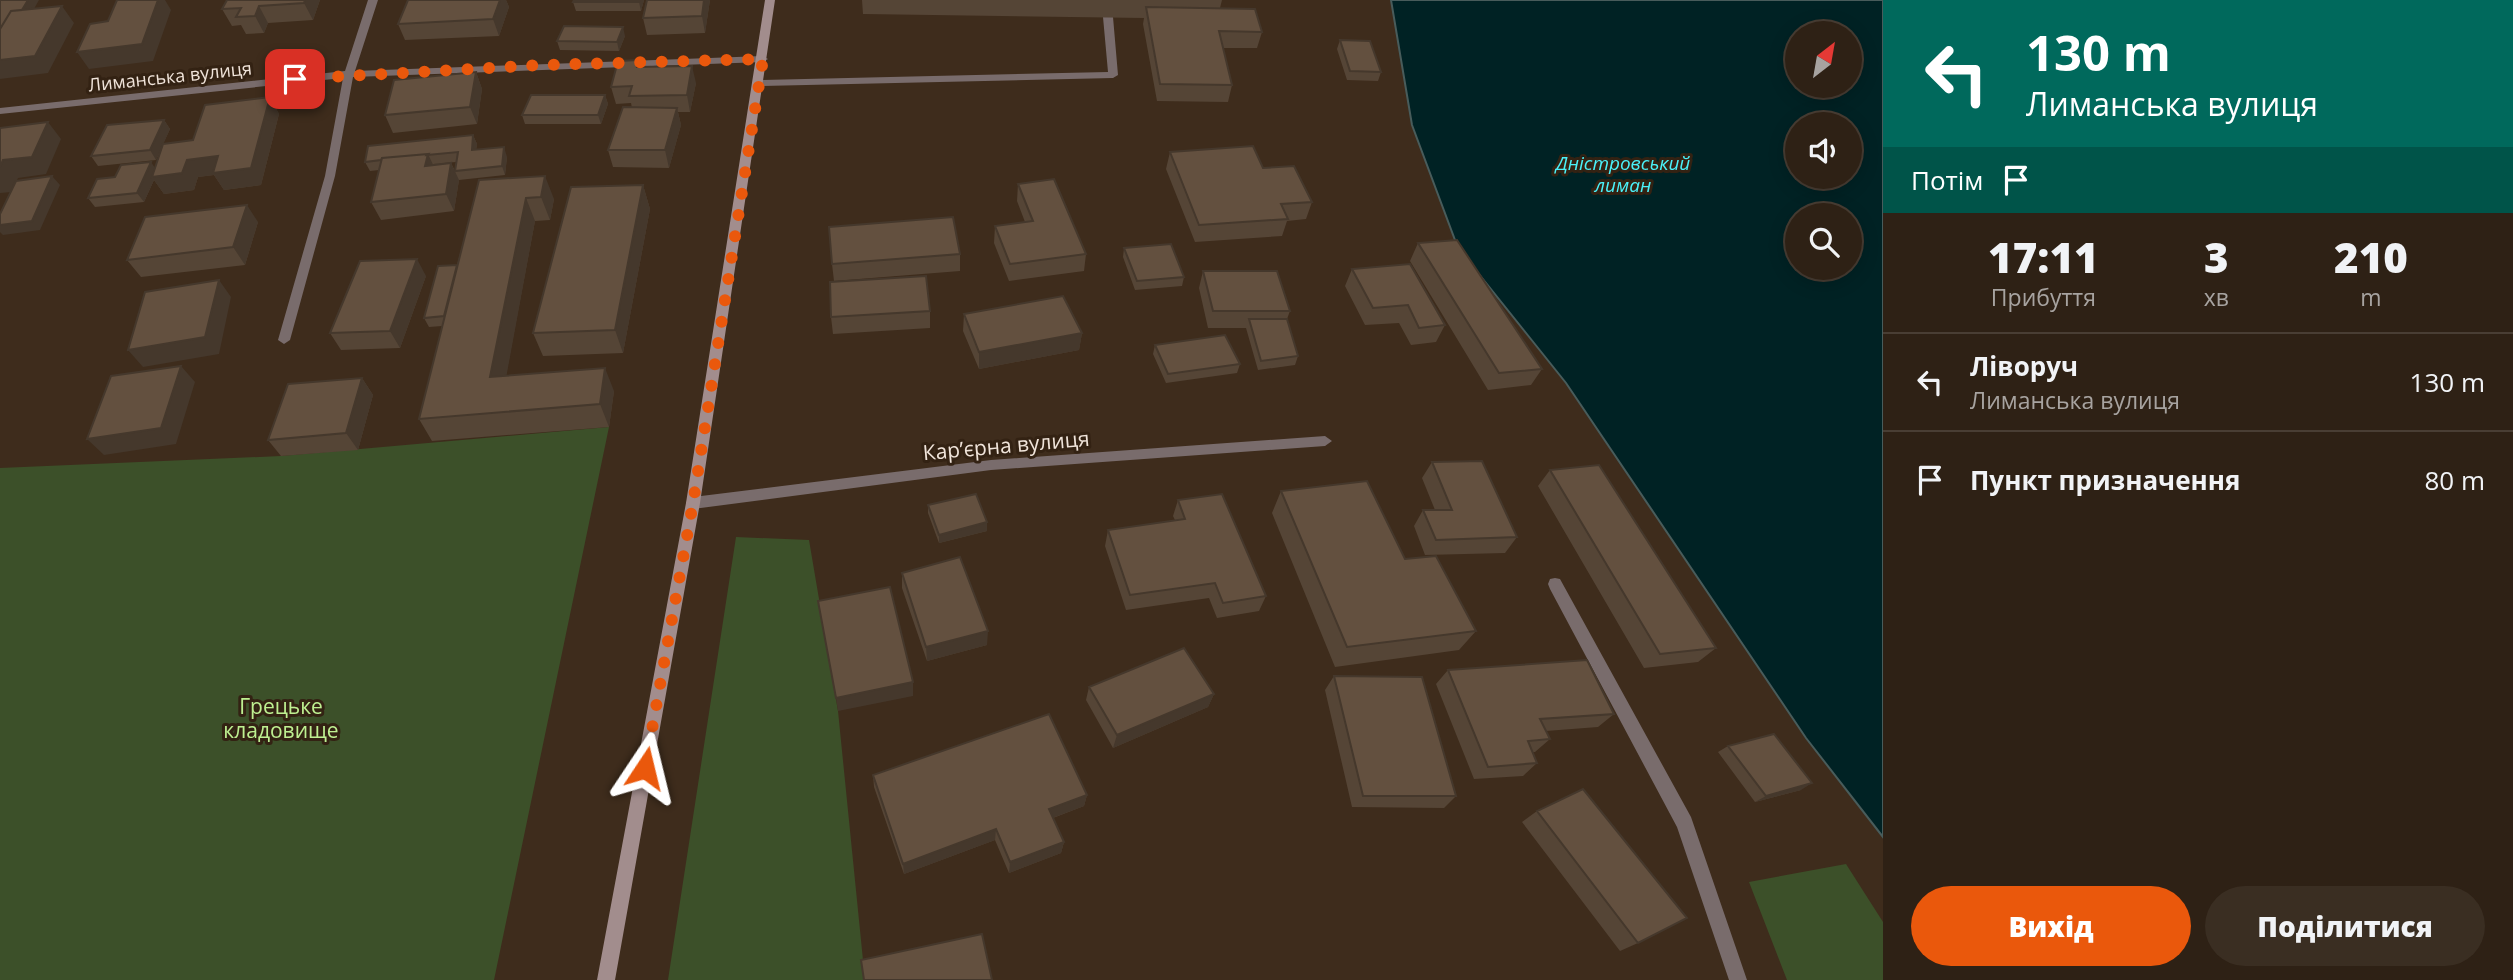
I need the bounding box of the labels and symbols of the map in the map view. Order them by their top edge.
north arrow [1785,21,1862,98]
pin [265,49,325,109]
street label: Лиманська вулиця [87,55,253,97]
water label: Дністровський лиман [1554,150,1690,198]
street label: Карʼєрна вулиця [921,424,1091,466]
park label: Грецьке кладовище [223,692,339,744]
position arrow [608,731,682,805]

